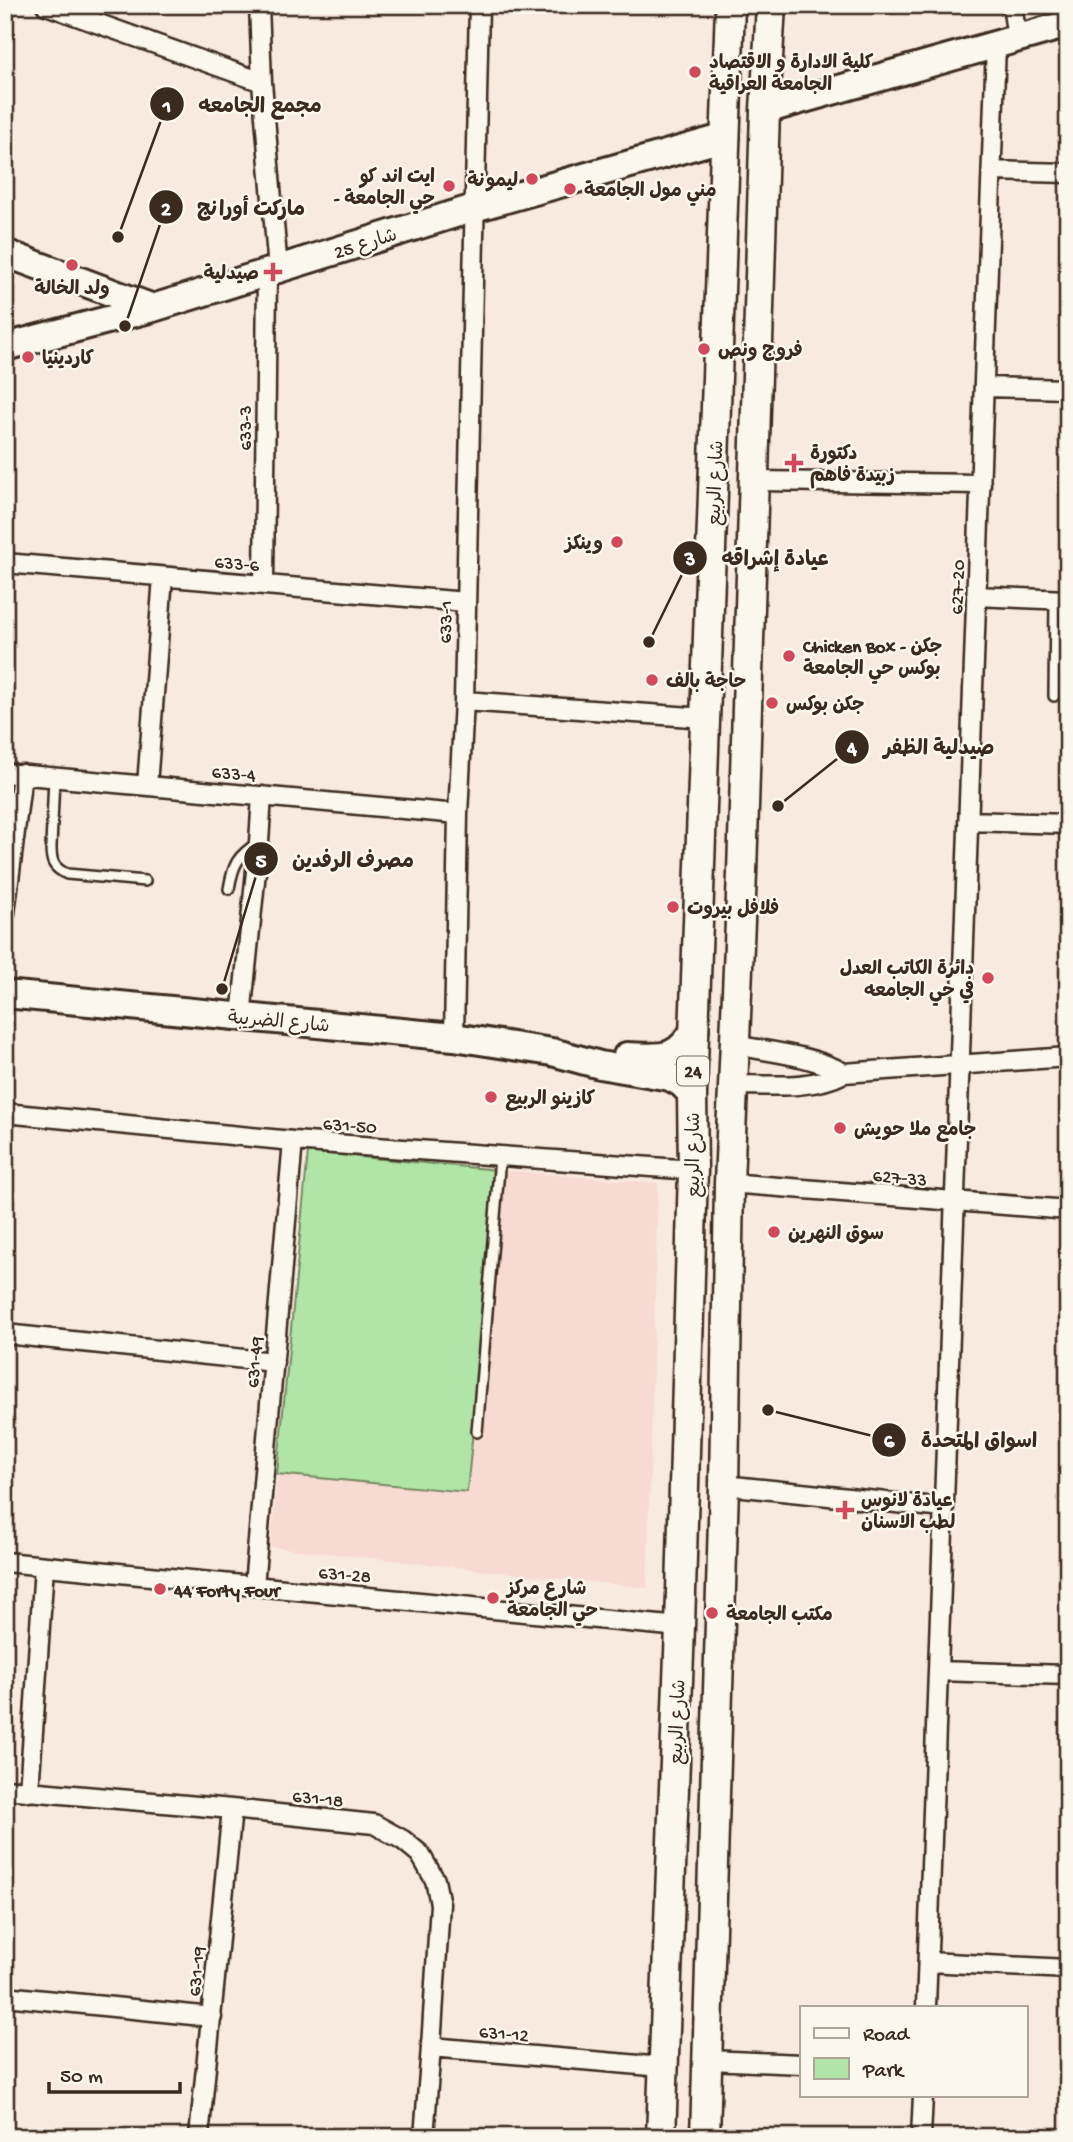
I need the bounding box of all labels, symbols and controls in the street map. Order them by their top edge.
place label: كلية الادارة و الاقتصاد الجامعة العراقية [709,52,874,98]
marker: كلية الادارة و الاقتصاد الجامعة العراقية [687,64,703,80]
callout: مجمع الجامعه [150,83,336,125]
text: 1 [162,96,171,121]
text: مجمع الجامعه [198,96,322,121]
place label: ايت اند كو - حي الجامعة [334,167,435,214]
place label: ليمونة [467,170,518,194]
marker: ليمونة [524,171,540,187]
marker: ايت اند كو - حي الجامعة [441,178,457,194]
place label: مني مول الجامعة [584,180,716,206]
marker: مني مول الجامعة [562,181,578,197]
callout: ماركت أورانج [148,186,320,228]
text: ماركت أورانج [197,195,305,224]
text: 2 [161,199,172,224]
street label: شارع 25 [332,225,400,266]
marker: ولد الخالة [64,257,80,273]
place label: صيدلية [203,263,259,287]
marker: صيدلية [265,264,281,280]
place label: ولد الخالة [34,278,110,302]
place label: فروج ونص [718,339,803,364]
marker: فروج ونص [696,341,712,357]
marker: كاردينيا [20,349,36,365]
place label: كاردينيا [42,349,94,372]
street label: 633-3 [236,405,259,451]
street label: شارع الربيع [705,440,730,526]
place label: دكتورة زبيدة فاهم [810,444,895,489]
marker: دكتورة زبيدة فاهم [784,453,804,473]
place label: وينكز [563,534,603,557]
marker: وينكز [609,534,625,550]
callout: عيادة إشراقه [672,537,842,579]
text: عيادة إشراقه [721,547,829,574]
text: 3 [684,549,696,574]
street label: 633-6 [213,552,260,579]
street label: 627-20 [947,559,972,615]
street label: 633-1 [436,600,459,644]
place label: Chicken Box - جكن بوكس حي الجامعة [802,637,942,684]
marker: Chicken Box - جكن بوكس حي الجامعة [781,648,797,664]
place label: حاجة بالف [666,671,746,695]
marker: حاجة بالف [644,672,660,688]
marker: جكن بوكس [764,695,780,711]
place label: جكن بوكس [786,695,864,718]
callout: صيدلية الظفر [835,726,1009,768]
text: صيدلية الظفر [882,737,994,763]
text: 4 [846,738,858,763]
street label: 633-4 [211,762,257,789]
callout: مصرف الرفدين [243,838,428,880]
text: مصرف الرفدين [292,848,414,876]
text: 5 [255,851,267,876]
place label: فلافل بيروت [687,897,779,922]
marker: فلافل بيروت [665,899,681,915]
place label: دائرة الكاتب العدل في حي الجامعه [840,959,974,1006]
marker: دائرة الكاتب العدل في حي الجامعه [980,970,996,986]
street label: شارع الضريبة [227,1008,330,1039]
road number: 24 [677,1056,709,1086]
marker: كازينو الربيع [483,1089,499,1105]
place label: كازينو الربيع [505,1089,596,1112]
street label: شارع الربيع [684,1112,707,1198]
street label: 631-50 [322,1114,378,1141]
marker: جامع ملا حويش [832,1120,848,1136]
place label: جامع ملا حويش [854,1120,976,1143]
street label: 627-33 [872,1166,928,1193]
marker: سوق النهرين [766,1224,782,1240]
place label: سوق النهرين [788,1224,884,1247]
street label: 631-49 [243,1335,270,1389]
callout: اسواق المتحدة [872,1419,1051,1461]
text: 6 [884,1431,896,1456]
text: اسواق المتحدة [921,1431,1037,1456]
place label: عيادة لانوس لطب الاسنان [861,1491,955,1536]
marker: عيادة لانوس لطب الاسنان [835,1500,855,1520]
street label: 631-28 [317,1563,372,1590]
place label: شارع مركز حي الجامعة [505,1579,598,1626]
marker: 44 Forty Four [152,1581,168,1597]
place label: 44 Forty Four [173,1581,282,1604]
marker: شارع مركز حي الجامعة [485,1590,501,1606]
place label: مكتب الجامعة [726,1604,833,1628]
marker: مكتب الجامعة [704,1605,720,1621]
street label: شارع الربيع [667,1679,692,1765]
street label: 631-18 [291,1786,344,1815]
street label: 631-19 [184,1945,213,1998]
legend [800,2006,1028,2096]
street label: 631-12 [478,2022,530,2049]
text: Road [863,2024,911,2049]
scale bar [49,2051,180,2095]
text: Park [862,2060,906,2085]
text: 50 m [60,2066,103,2091]

